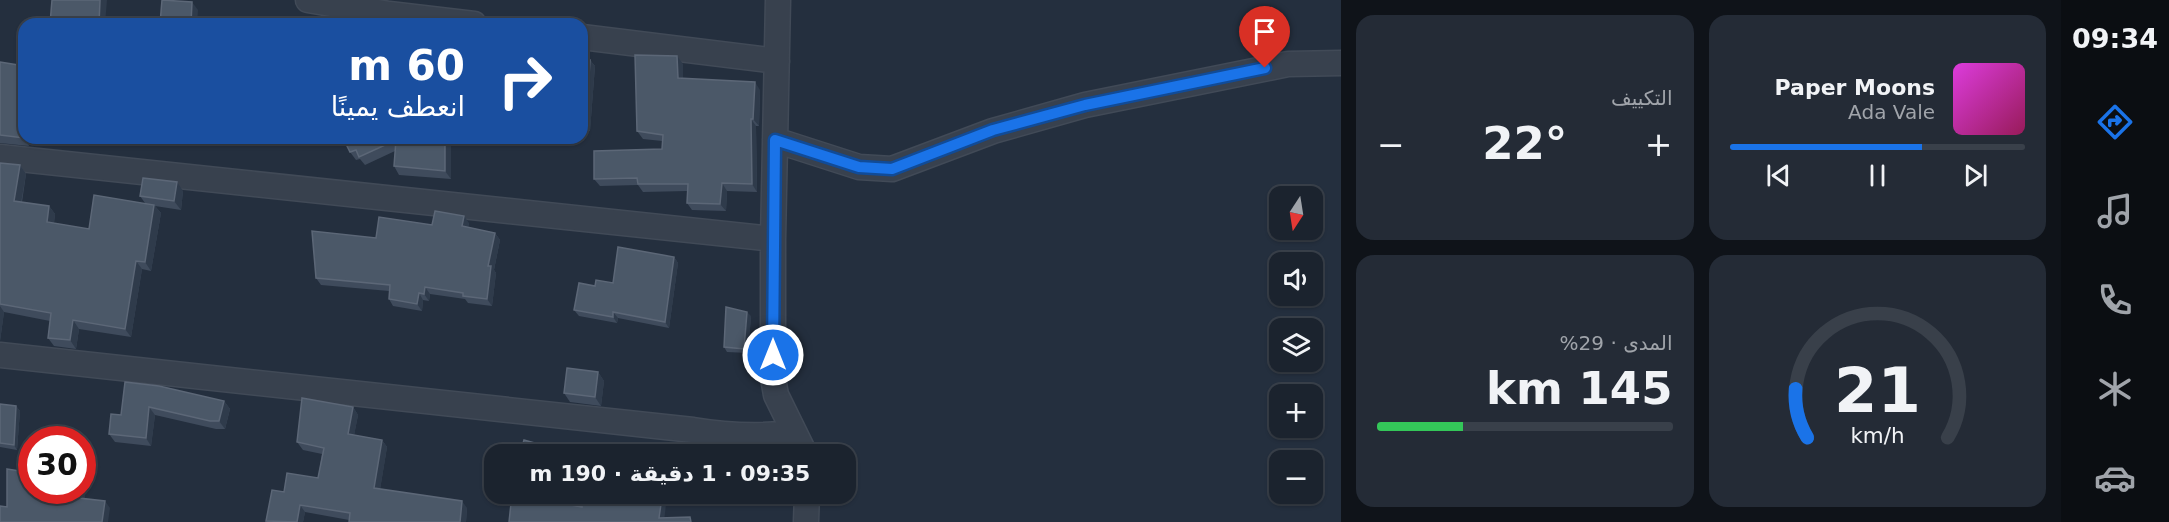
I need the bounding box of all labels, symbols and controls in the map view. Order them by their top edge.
pin [1239,6,1290,68]
icon: arrive [1248,15,1281,48]
text: 09:34 [2072,23,2158,54]
text: 60 m [348,41,465,90]
icon: right [486,42,564,120]
text: Paper Moons [1775,75,1935,100]
text: التكييف [1611,86,1673,110]
text: انعطف يمينًا [331,91,465,122]
text: Ada Vale [1848,100,1935,124]
icon: directions [2094,101,2136,143]
text: 22° [1482,117,1567,170]
text: − [1377,125,1405,164]
text: + [1645,125,1673,164]
icon: previous [1762,159,1795,192]
icon: pause [1861,159,1894,192]
icon: next [1959,159,1992,192]
north arrow [1269,186,1323,240]
map controls [1269,186,1323,504]
icon: music [2094,190,2136,232]
button: sound [1269,252,1323,306]
icon: phone [2094,279,2136,321]
button: layers [1269,318,1323,372]
position arrow [741,323,805,387]
text: المدى · 29% [1560,331,1673,355]
text: 21 [1834,354,1921,427]
text: 145 km [1486,362,1673,415]
icon: climate [2094,368,2136,410]
button: + [1269,384,1323,438]
text: km/h [1850,423,1904,448]
speed limit sign: 30 [18,426,96,504]
button: − [1269,450,1323,504]
icon: car [2094,457,2136,499]
text: 09:35 · 1 دقيقة · 190 m [530,461,810,486]

